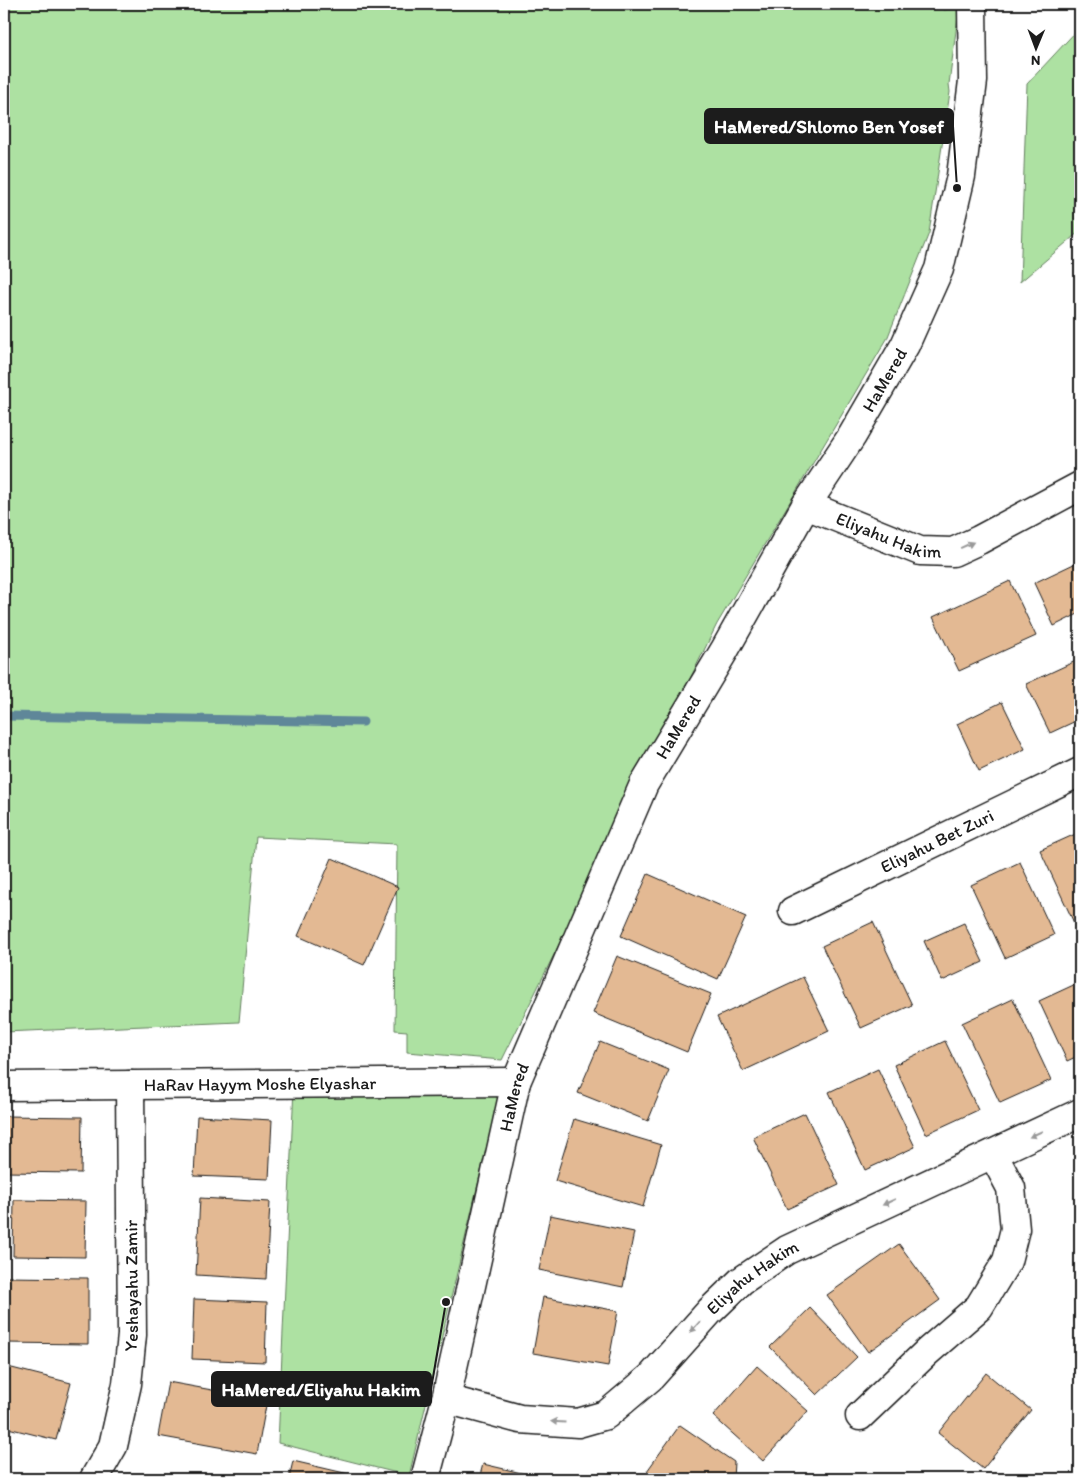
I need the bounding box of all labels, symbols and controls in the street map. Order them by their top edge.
north arrow [1012,22,1062,72]
text: N [1031,52,1041,69]
callout: HaMered/Shlomo Ben Yosef [705,109,953,143]
text: HaMered/Shlomo Ben Yosef [714,115,945,138]
street label: HaMered [857,344,912,416]
street label: Eliyahu Hakim [833,507,942,563]
one-way arrow [960,541,974,549]
street label: HaMered [651,691,706,763]
street label: Eliyahu Bet Zuri [877,805,997,878]
street label: HaMered [494,1059,534,1134]
street label: HaRav Hayym Moshe Elyashar [144,1072,377,1096]
one-way arrow [1029,1130,1043,1138]
one-way arrow [882,1199,896,1207]
street label: Yeshayahu Zamir [119,1219,143,1353]
street label: Eliyahu Hakim [702,1235,803,1319]
one-way arrow [689,1320,701,1332]
callout: HaMered/Eliyahu Hakim [212,1372,431,1406]
text: HaMered/Eliyahu Hakim [221,1378,421,1401]
one-way arrow [550,1417,566,1425]

